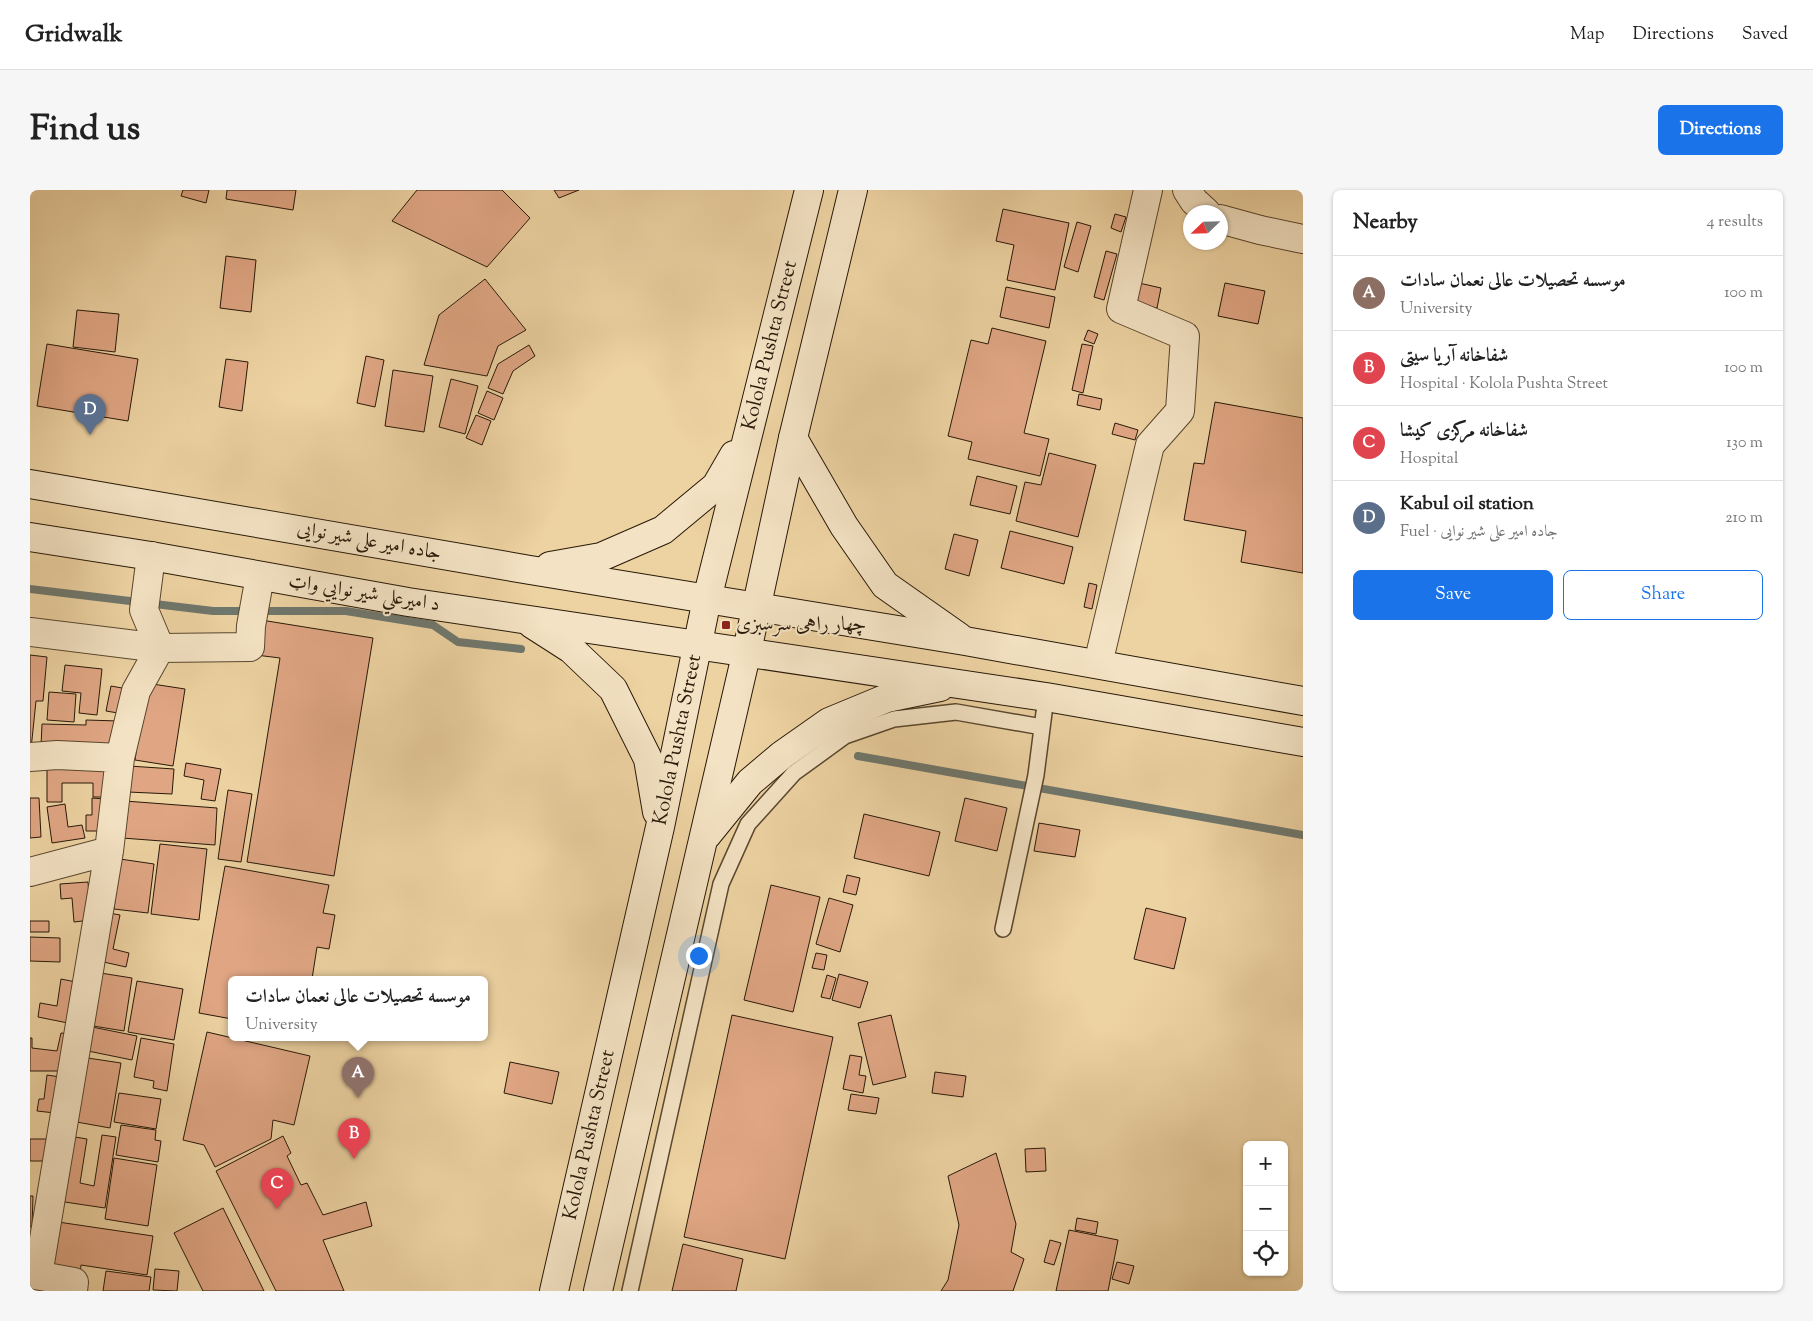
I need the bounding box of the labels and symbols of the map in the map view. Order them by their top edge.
north arrow [1183,205,1228,250]
street label: Kolola Pushta Street [735,258,805,433]
pin: D [74,394,106,435]
street label: جاده امیر علی شیر نوایی [294,515,444,569]
street label: د امیرعلي شیر نوايي واټ [286,568,442,623]
place label: چهار راهی سرسبزی [736,611,866,640]
marker: چهار راهی سرسبزی [720,619,732,631]
street label: Kolola Pushta Street [646,652,710,828]
your location [686,943,712,969]
street label: Kolola Pushta Street [556,1047,623,1223]
pin: A [342,1057,374,1098]
pin: B [338,1118,370,1159]
pin: C [261,1168,293,1209]

